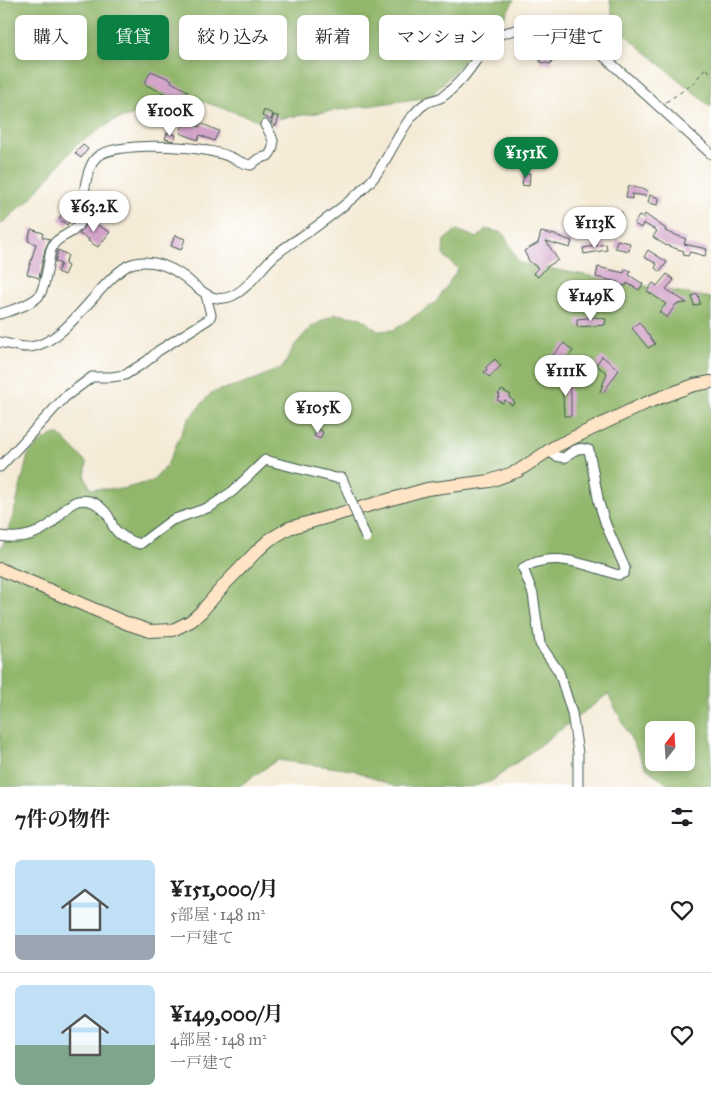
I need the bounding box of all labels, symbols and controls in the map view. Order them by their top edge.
chip: 購入 [15,15,87,60]
chip: 賃貸 [97,15,169,60]
chip: 絞り込み [179,15,287,60]
chip: 新着 [297,15,369,60]
chip: マンション [379,15,504,60]
chip: 一戸建て [514,15,622,60]
pin: ¥100K [135,94,205,137]
text: ¥100K [147,101,193,120]
pin: ¥151K [491,136,561,179]
text: ¥151K [505,143,547,162]
pin: ¥63.2K [53,190,135,233]
text: ¥63.2K [70,197,118,216]
pin: ¥113K [560,206,630,249]
text: ¥113K [575,213,615,232]
pin: ¥149K [556,280,626,322]
text: ¥149K [568,286,614,305]
pin: ¥111K [531,354,601,397]
text: ¥111K [546,361,586,380]
pin: ¥105K [283,392,353,434]
text: ¥105K [296,398,340,417]
north arrow [645,721,695,771]
map controls [645,721,695,771]
icon: filters [668,803,696,831]
text: 7件の物件 [15,806,110,832]
text: ¥151,000/月 [170,876,279,902]
icon: home [55,880,115,940]
icon: heart [668,896,696,924]
text: 5部屋 · 148 m² [170,905,265,924]
text: 一戸建て [170,928,234,947]
text: ¥149,000/月 [170,1001,284,1027]
icon: home [55,1005,115,1065]
icon: heart [668,1021,696,1049]
text: 4部屋 · 148 m² [170,1030,267,1049]
text: 一戸建て [170,1053,234,1072]

